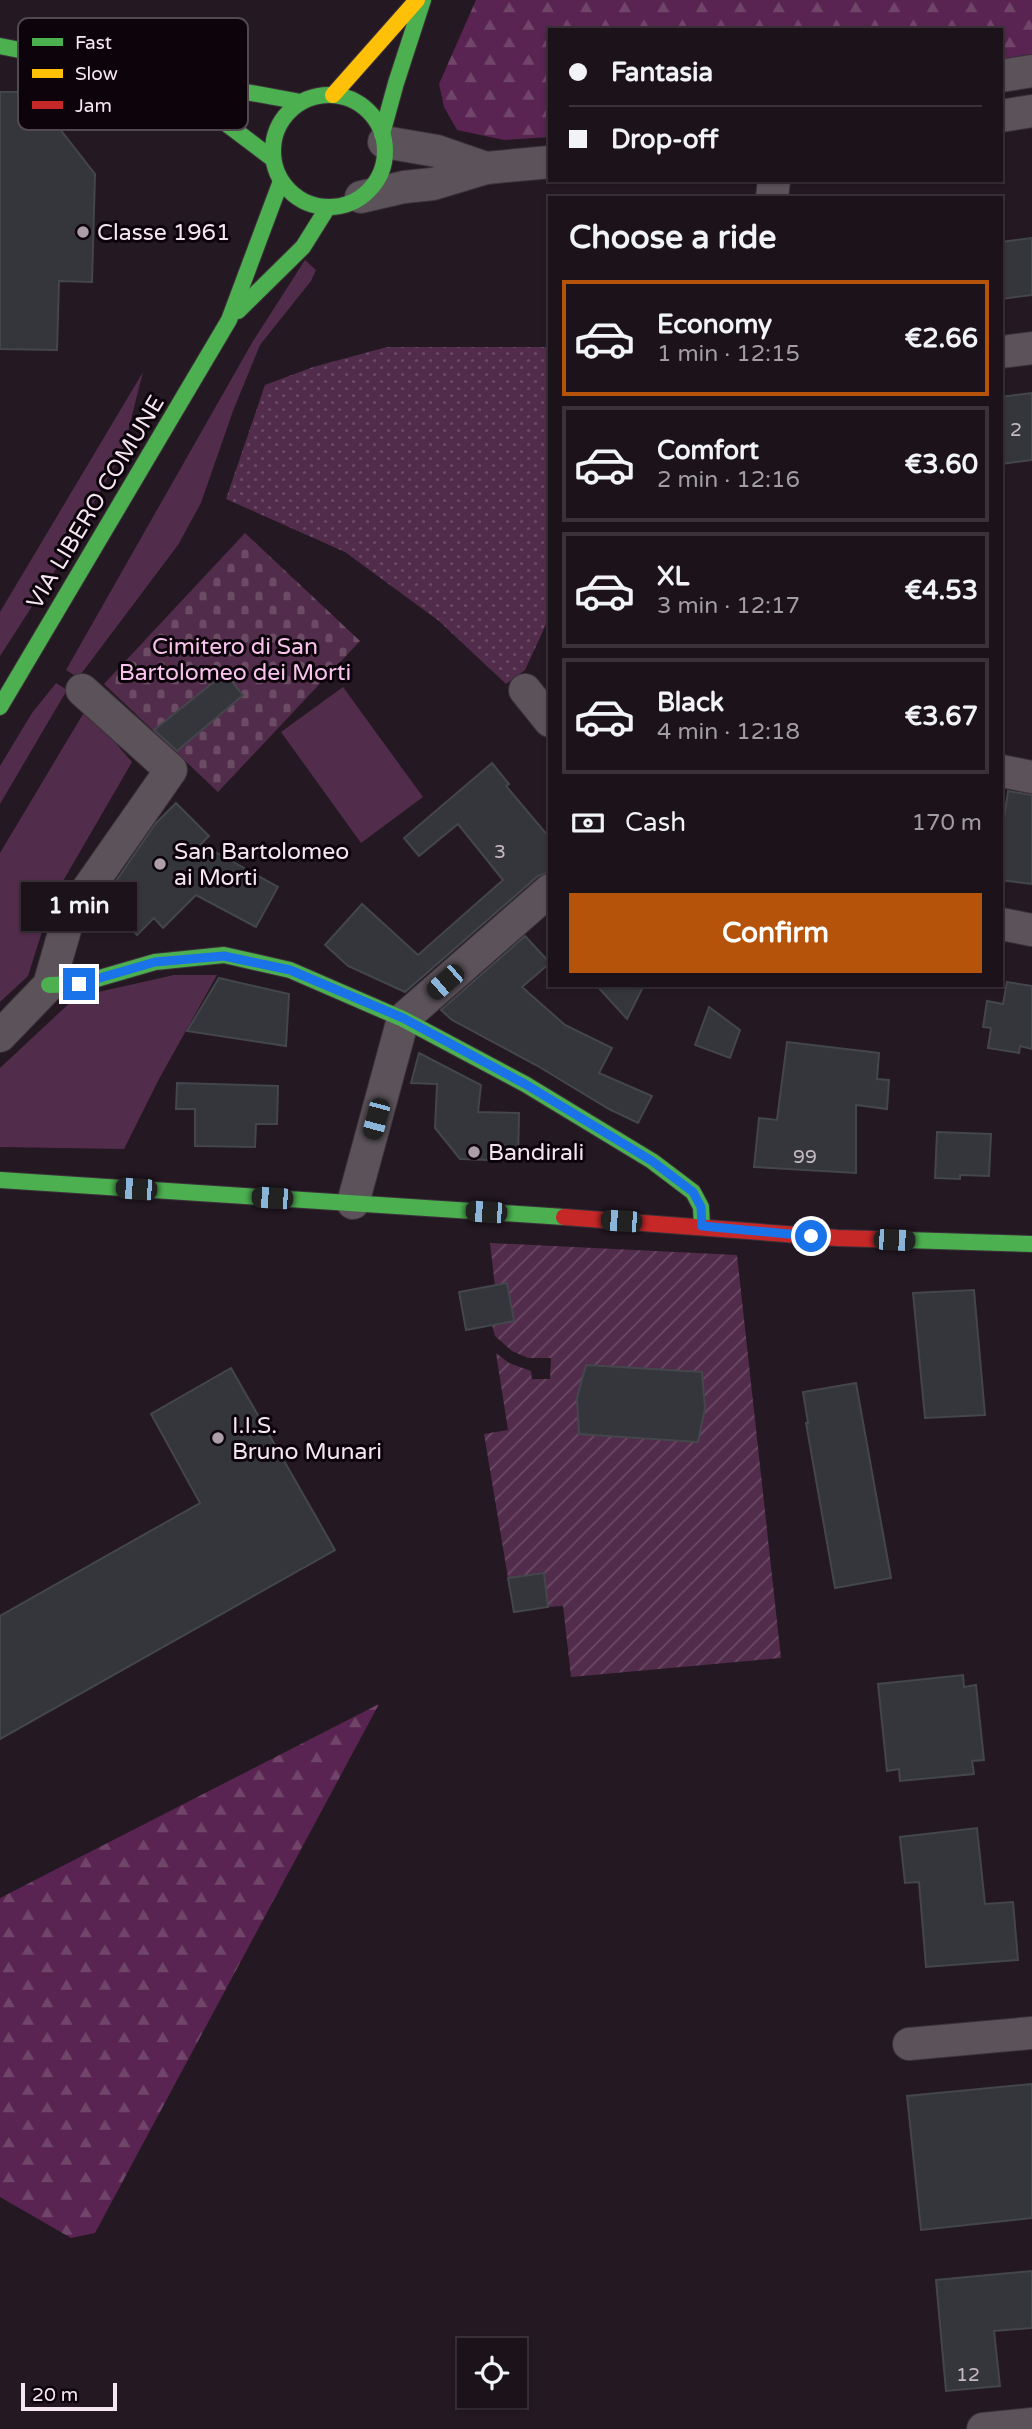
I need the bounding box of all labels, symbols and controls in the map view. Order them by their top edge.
legend [18,18,248,130]
text: Fast [75,32,112,54]
text: Fantasia [611,57,713,88]
text: Slow [75,63,118,85]
text: Jam [75,95,112,117]
text: Drop-off [611,124,718,155]
place label: Classe 1961 [97,219,231,247]
text: Choose a ride [569,219,776,257]
marker: Classe 1961 [75,224,91,240]
icon: car [573,307,636,370]
text: Economy [657,309,772,340]
text: €2.66 [905,323,978,354]
text: 1 min · 12:15 [657,340,800,368]
street label: VIA LIBERO COMUNE [21,391,171,614]
house number: 2 [1010,419,1022,441]
icon: car [573,433,636,496]
text: Comfort [657,435,759,466]
text: €3.60 [905,449,978,480]
text: 2 min · 12:16 [657,466,800,494]
icon: car [573,559,636,622]
text: XL [657,561,689,592]
text: €4.53 [905,575,978,606]
text: 3 min · 12:17 [657,592,800,620]
park label: Cimitero di San Bartolomeo dei Morti [119,633,351,687]
icon: car [573,685,636,748]
text: Black [657,687,724,718]
text: €3.67 [905,701,978,732]
text: 4 min · 12:18 [657,718,800,746]
icon: cash [569,804,607,842]
text: Cash [625,807,686,838]
text: 170 m [912,809,982,837]
place label: San Bartolomeo ai Morti [174,838,349,892]
house number: 3 [494,841,506,863]
marker: San Bartolomeo ai Morti [152,856,168,872]
callout: 1 min [21,883,137,932]
text: 1 min [48,892,110,920]
button: Confirm [569,893,982,973]
car [423,960,468,1004]
route end [63,968,95,1000]
car [361,1096,392,1142]
place label: Bandirali [488,1139,584,1167]
marker: Bandirali [466,1144,482,1160]
house number: 99 [793,1146,817,1168]
car [115,1177,158,1201]
car [251,1186,294,1210]
car [465,1200,508,1224]
car [600,1209,643,1233]
route start [795,1220,827,1252]
car [873,1229,916,1251]
place label: I.I.S. Bruno Munari [232,1412,382,1466]
marker: I.I.S. Bruno Munari [210,1430,226,1446]
map controls [457,2338,527,2408]
button: locate [457,2338,527,2408]
house number: 12 [956,2364,980,2386]
scale bar [21,2380,117,2412]
text: 20 m [32,2384,78,2406]

